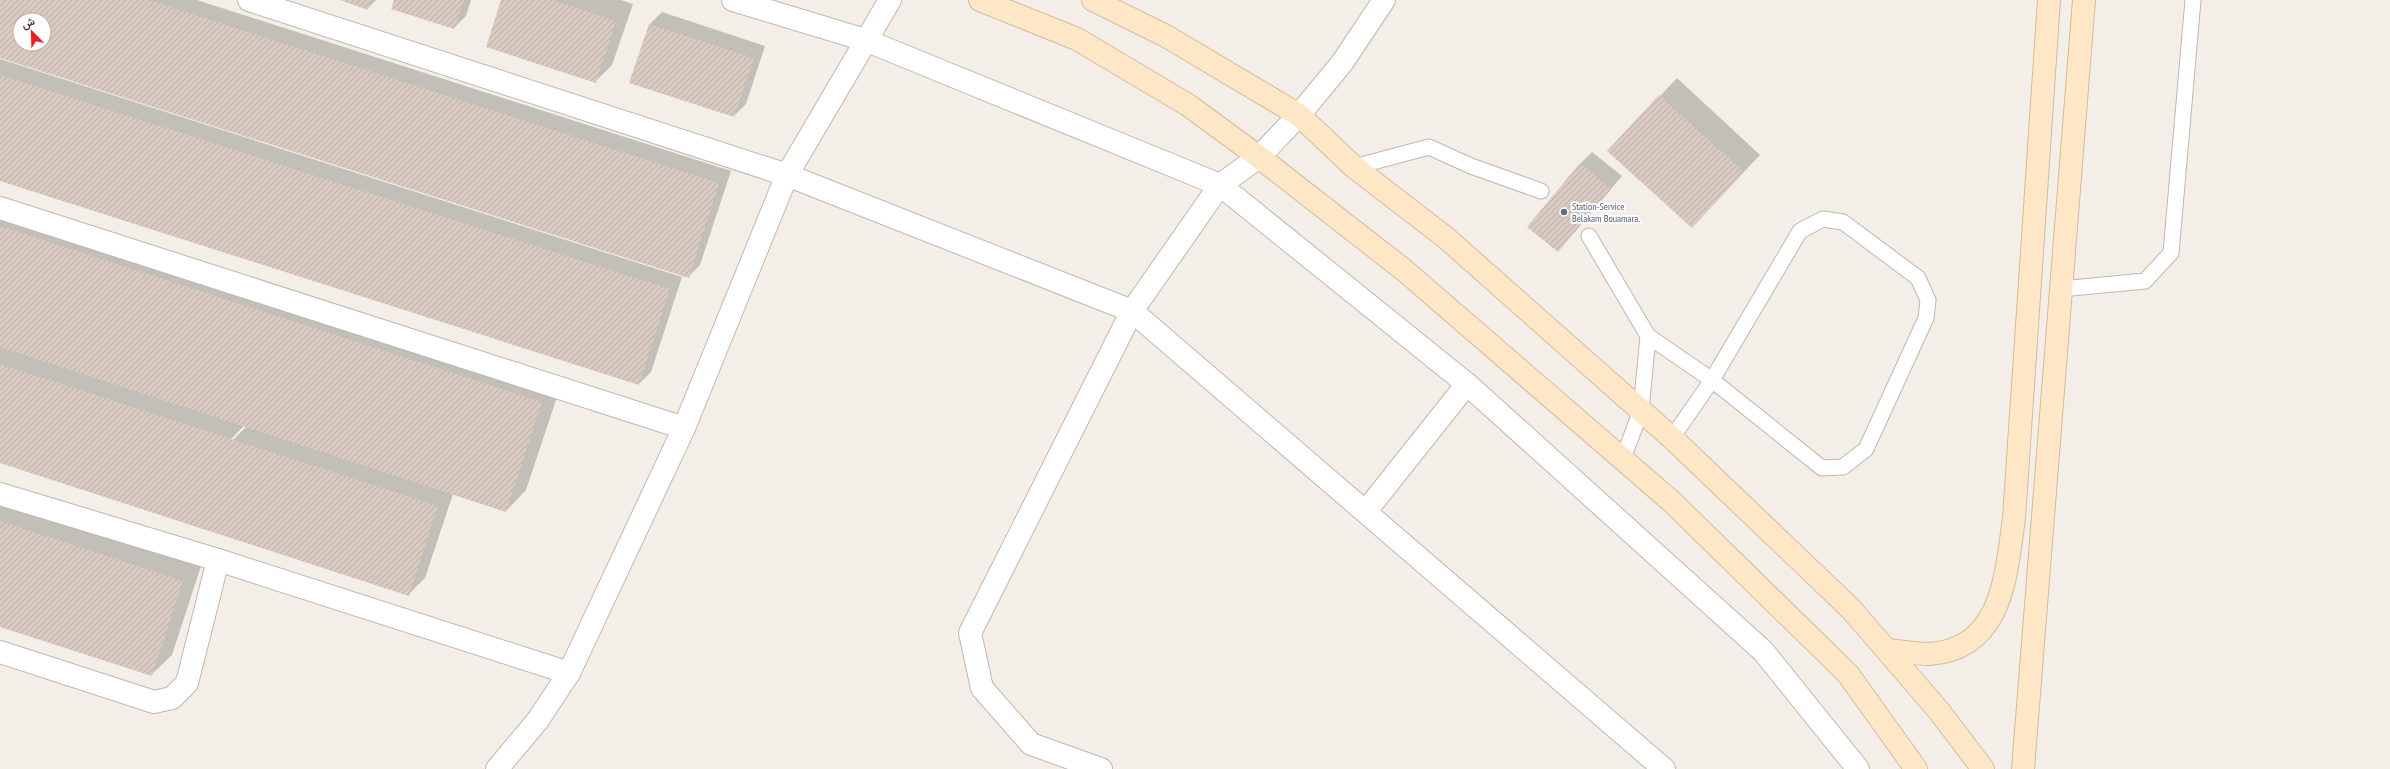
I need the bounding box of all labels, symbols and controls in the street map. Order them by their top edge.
north arrow [12,12,52,52]
text: ش [19,14,37,32]
place label: Station-Service Belakam Bouamara. [1572,200,1640,225]
marker: Station-Service Belakam Bouamara. [1559,207,1569,217]

